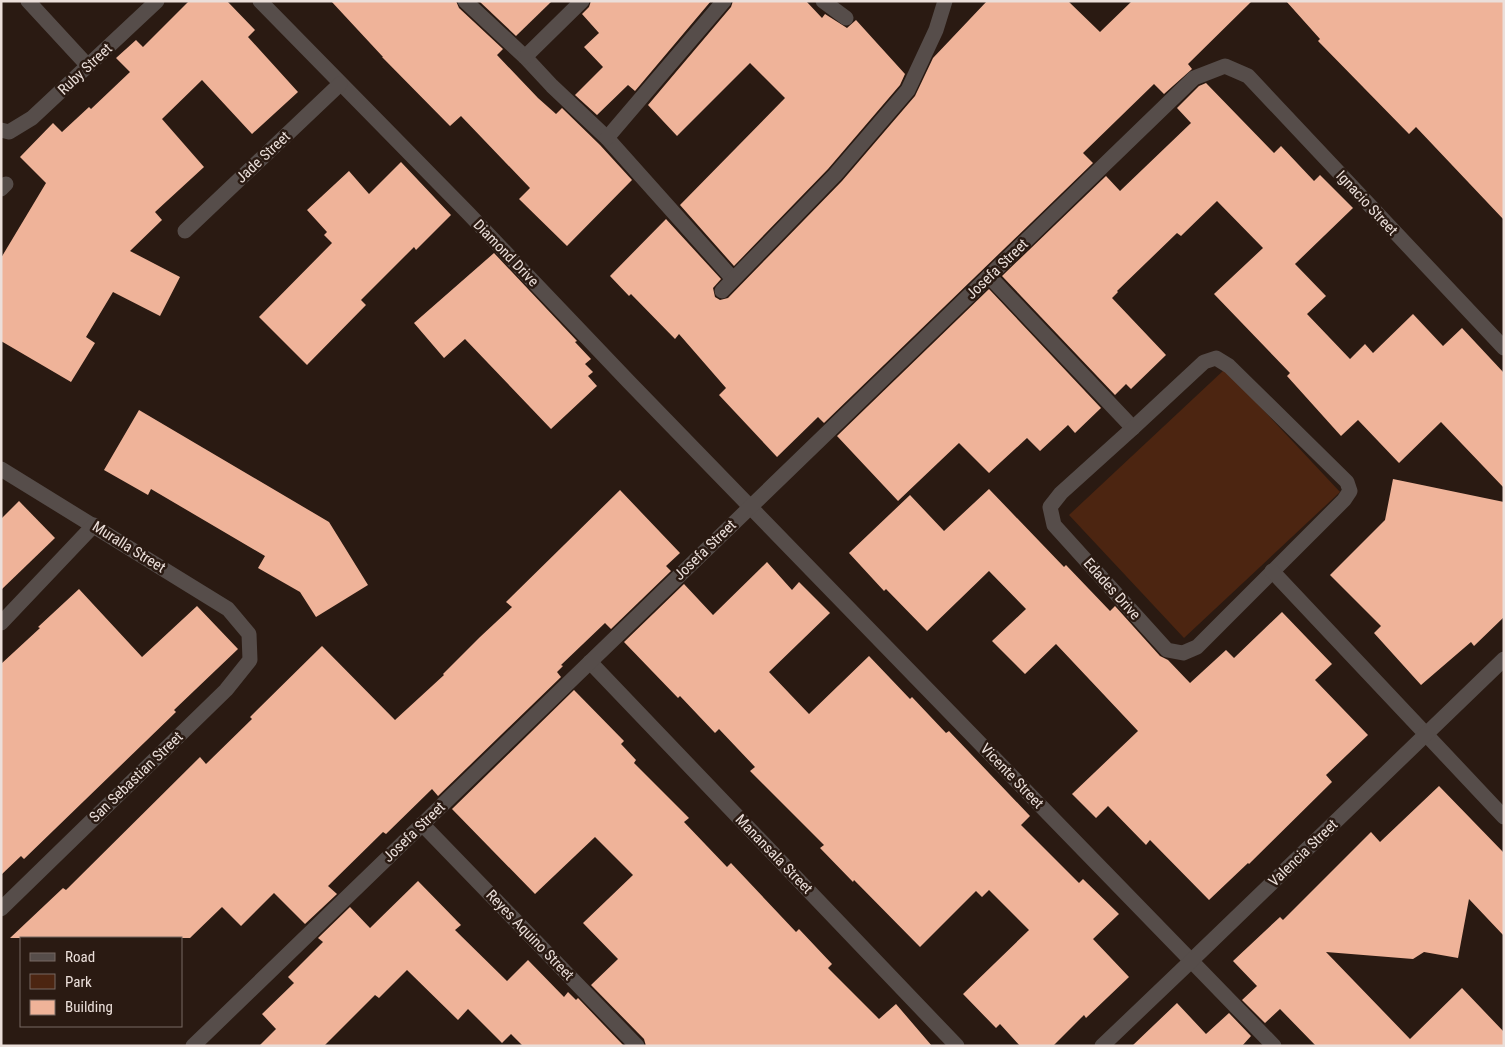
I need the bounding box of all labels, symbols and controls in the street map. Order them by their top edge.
street label: Ruby Street [54,39,116,99]
street label: Jade Street [232,127,294,187]
street label: Ignacio Street [1332,167,1402,239]
street label: Diamond Drive [470,216,542,290]
street label: Josefa Street [962,235,1032,303]
street label: Josefa Street [670,516,740,584]
street label: Muralla Street [89,517,169,577]
street label: Edades Drive [1080,555,1144,623]
street label: San Sebastian Street [86,728,186,826]
street label: Vicente Street [977,740,1047,812]
street label: Josefa Street [379,798,449,866]
street label: Manansala Street [732,811,816,897]
street label: Valencia Street [1265,816,1341,890]
street label: Reyes Aquino Street [482,886,578,984]
legend [20,937,182,1027]
text: Road [65,948,95,966]
text: Park [65,973,92,991]
text: Building [65,998,113,1016]

